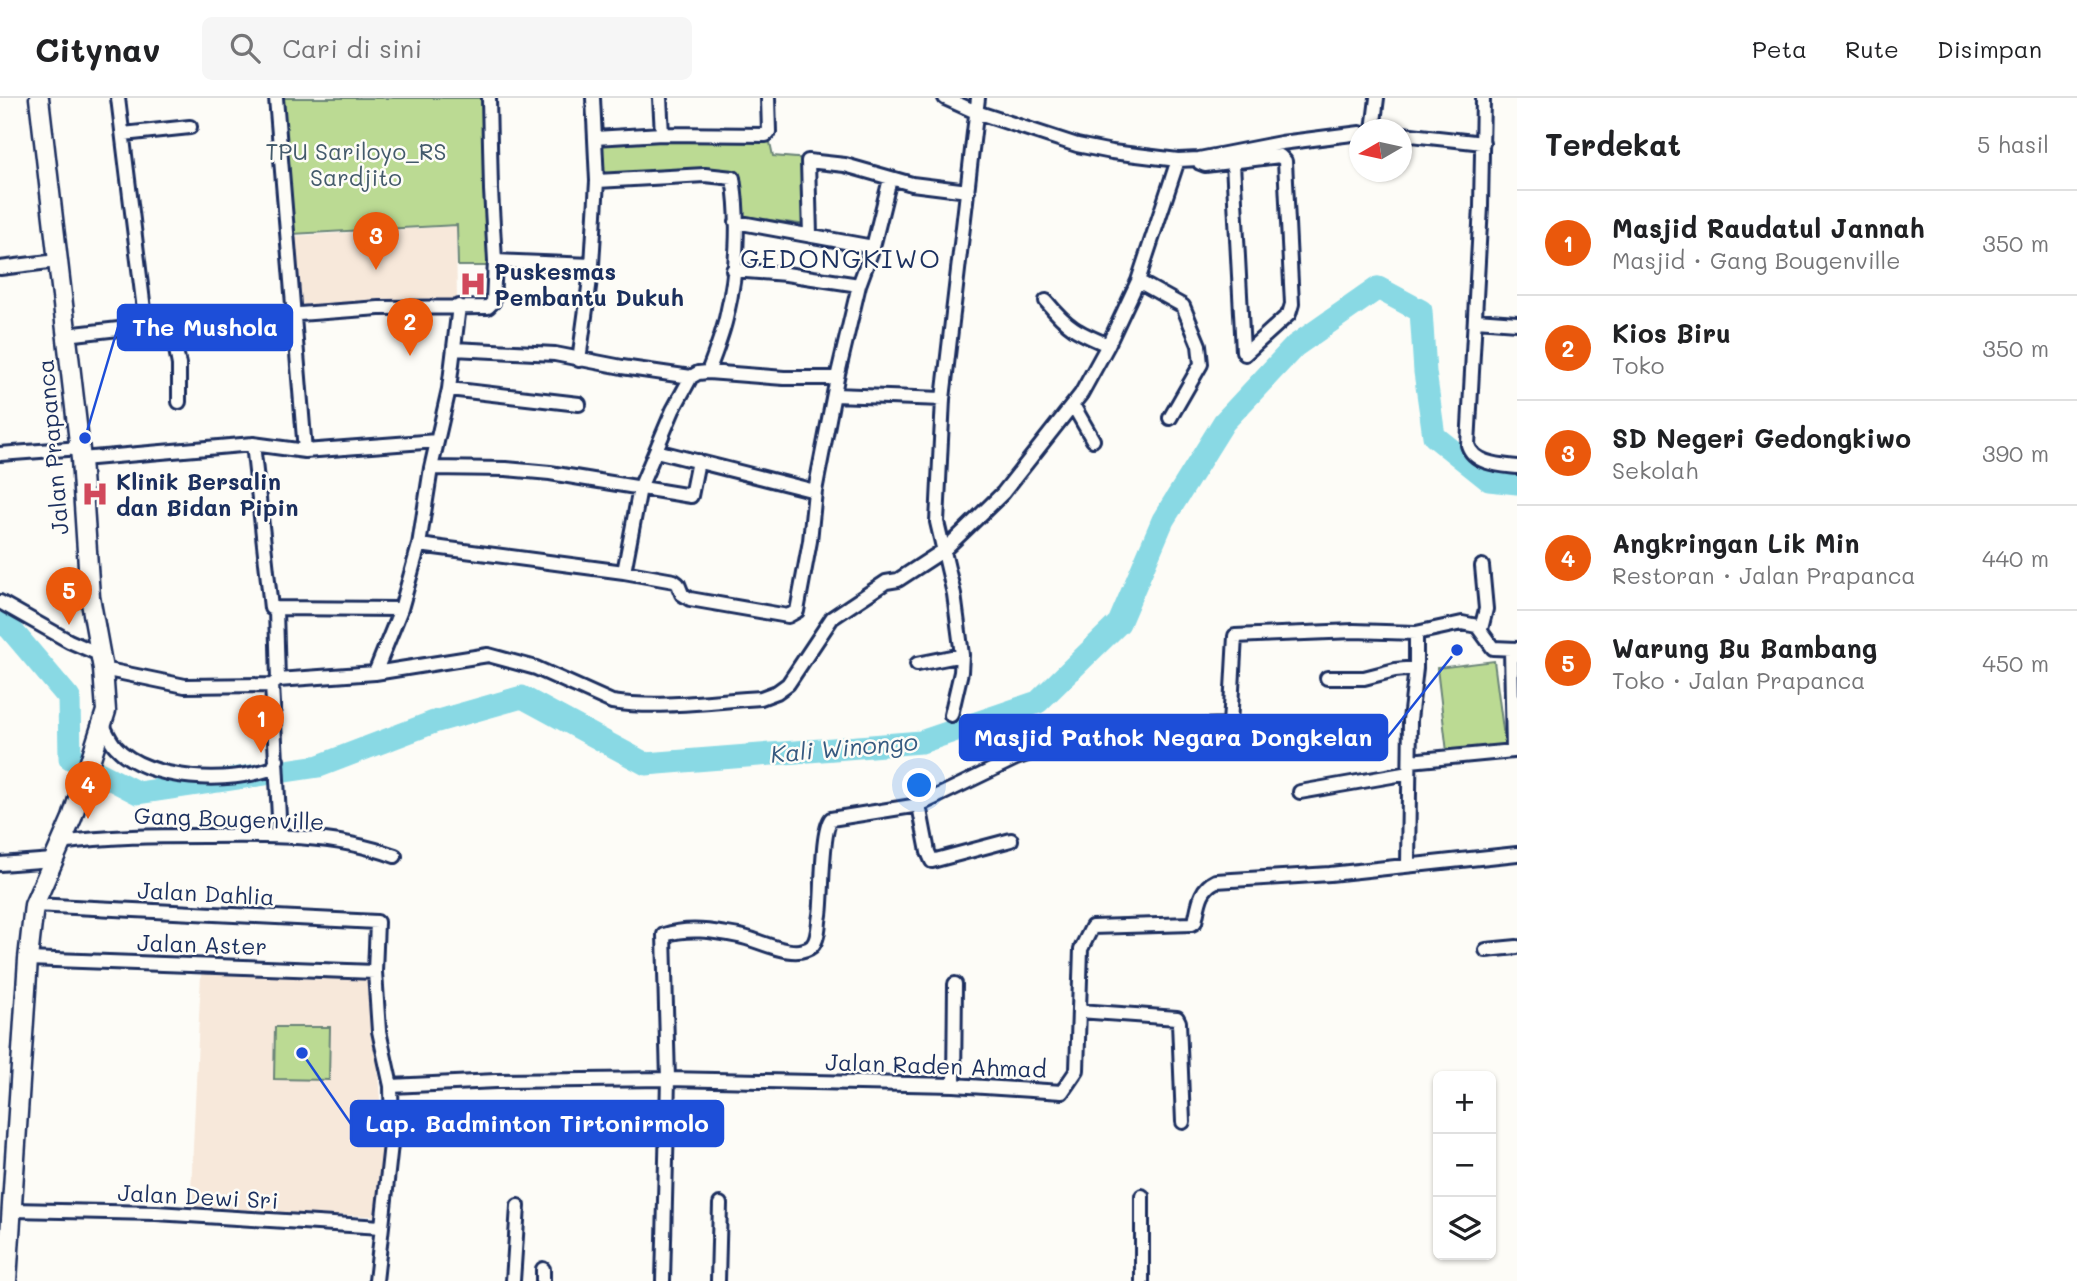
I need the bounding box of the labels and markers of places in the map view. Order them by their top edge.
pin: 3 [353,212,399,270]
place label: Puskesmas Pembantu Dukuh [494,256,684,312]
hospital icon: Puskesmas Pembantu Dukuh [458,269,488,299]
pin: 2 [387,298,433,356]
callout: The Mushola [118,305,292,350]
place label: Klinik Bersalin dan Bidan Pipin [116,466,299,522]
hospital icon: Klinik Bersalin dan Bidan Pipin [80,479,110,509]
pin: 5 [46,567,92,625]
pin: 1 [238,695,284,753]
callout: Masjid Pathok Negara Dongkelan [960,715,1387,760]
pin: 4 [65,761,111,819]
callout: Lap. Badminton Tirtonirmolo [351,1101,723,1146]

